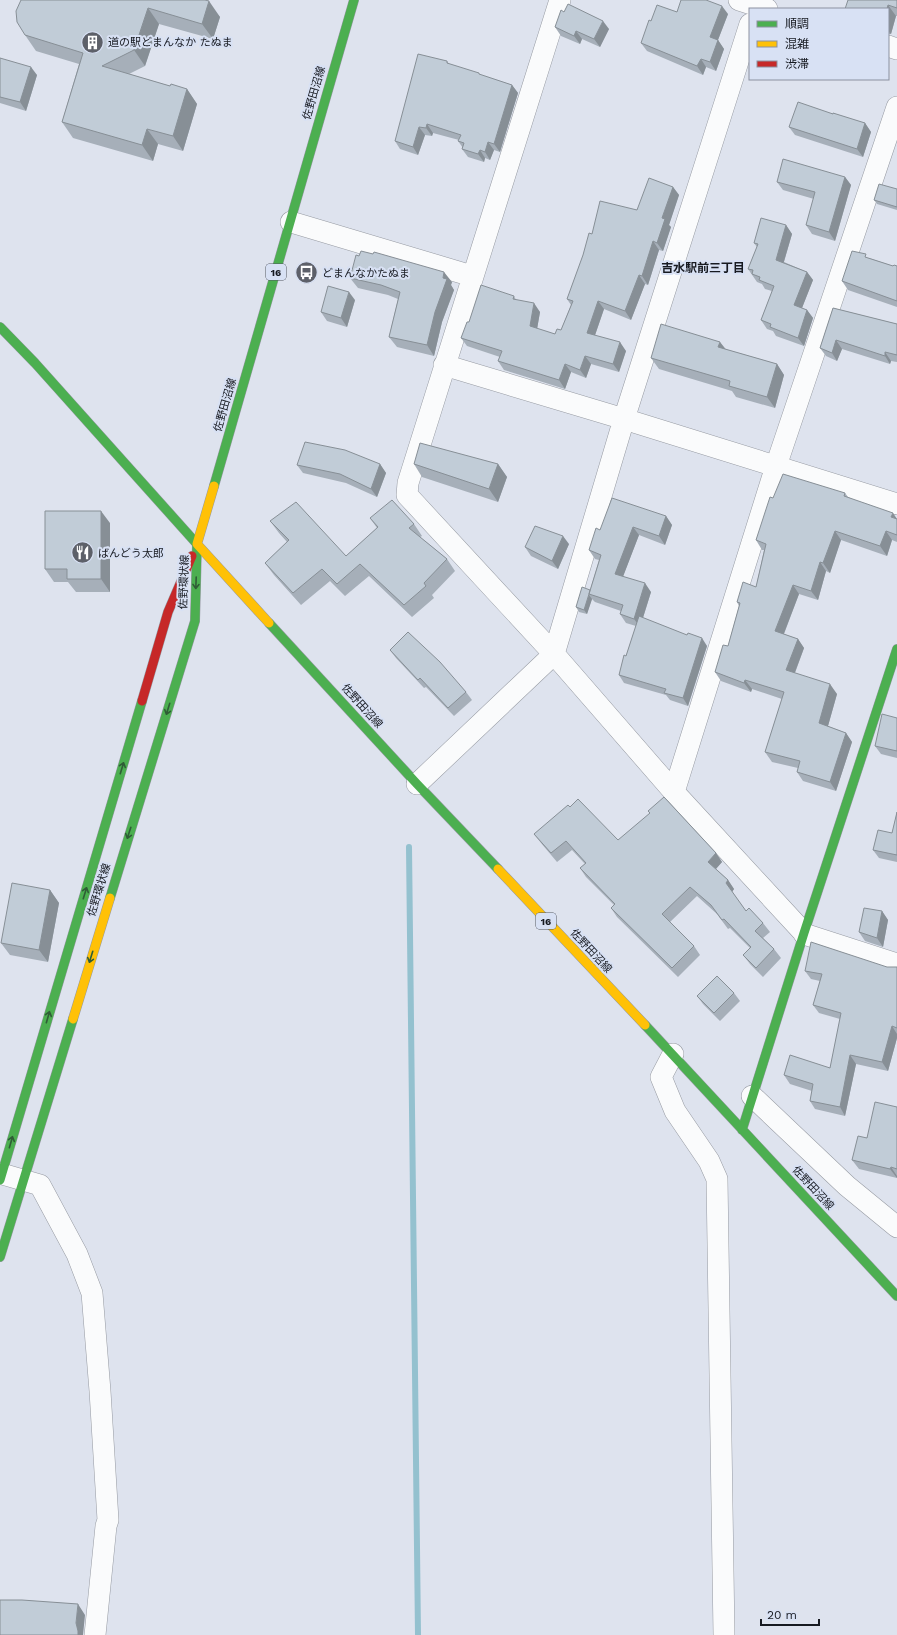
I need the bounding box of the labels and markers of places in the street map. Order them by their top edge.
building icon: 道の駅どまんなか たぬま [79,29,105,55]
place label: 道の駅どまんなか たぬま [108,36,233,49]
bus stop icon: どまんなかたぬま [293,260,319,286]
place label: どまんなかたぬま [322,267,410,280]
restaurant icon: ばんどう太郎 [69,540,95,566]
place label: ばんどう太郎 [98,547,164,560]

